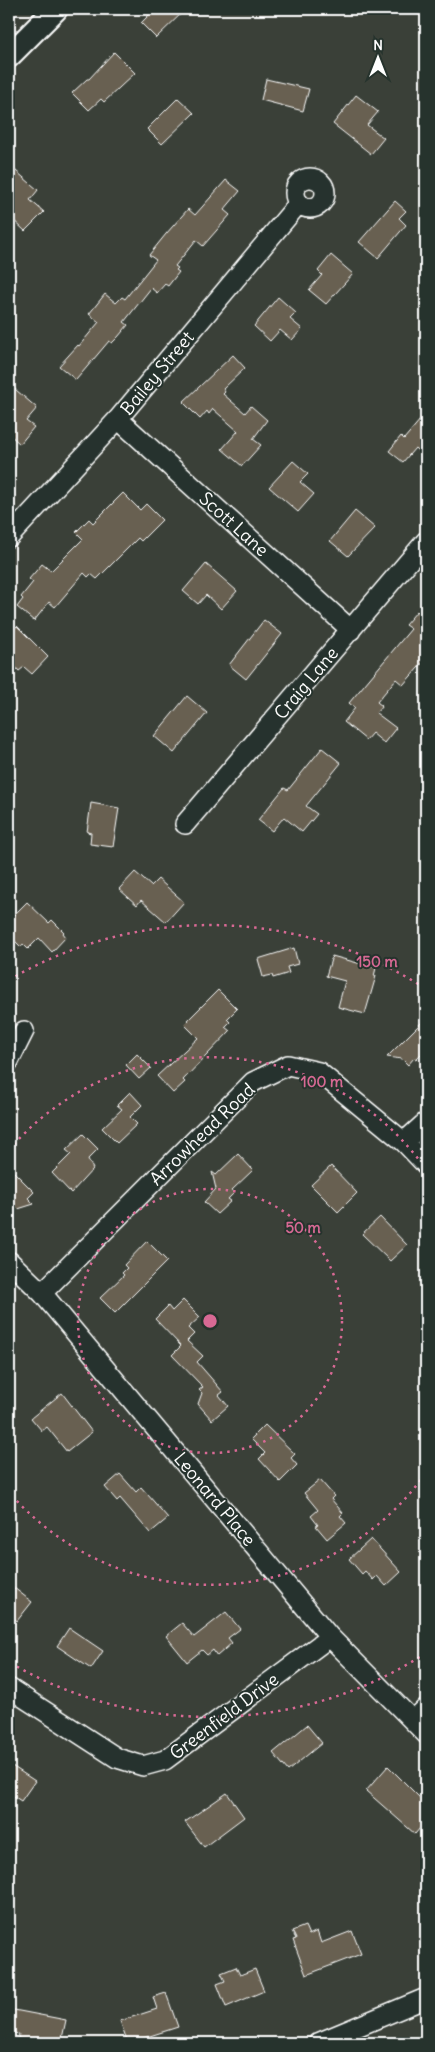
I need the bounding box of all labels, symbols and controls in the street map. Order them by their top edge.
north arrow [352,32,402,82]
text: N [373,36,383,54]
street label: Bailey Street [115,326,199,420]
street label: Scott Lane [195,487,273,561]
street label: Craig Lane [269,642,343,724]
text: 150 m [356,952,398,971]
text: 100 m [301,1072,343,1091]
street label: Arrowhead Road [144,1078,260,1190]
text: 50 m [285,1218,321,1237]
centre of rings [201,1312,219,1330]
street label: Leonard Place [169,1447,261,1551]
street label: Greenfield Drive [165,1668,283,1764]

